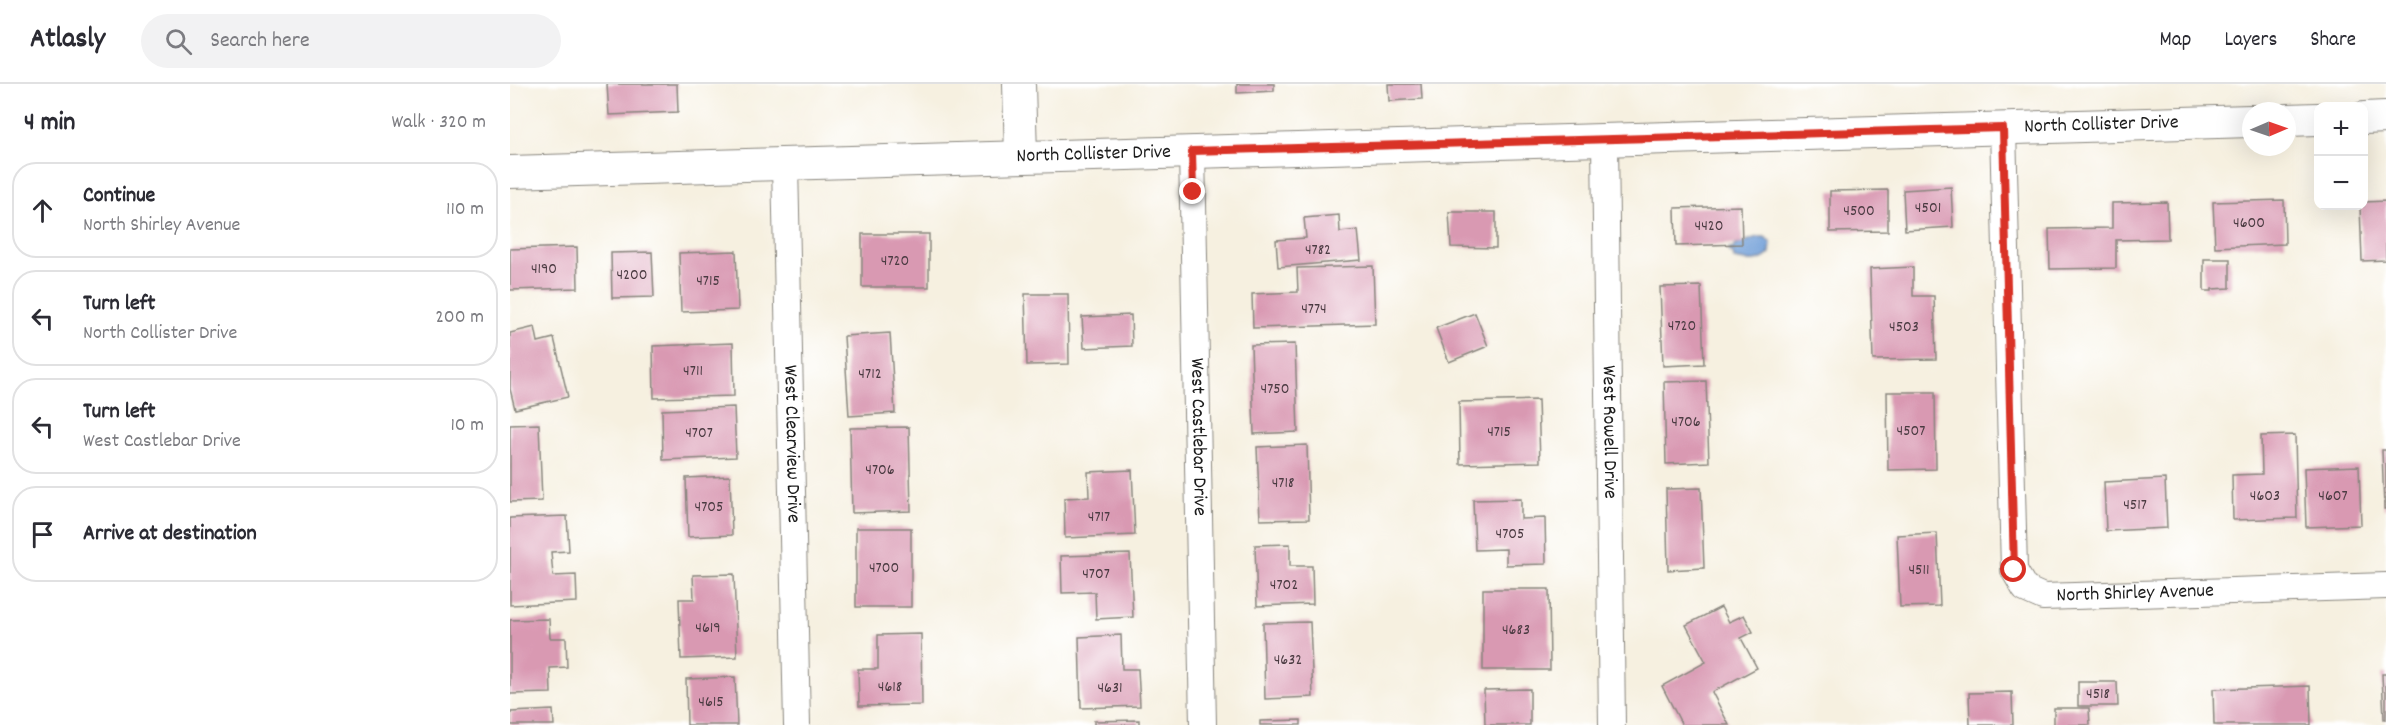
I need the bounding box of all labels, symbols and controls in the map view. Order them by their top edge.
search box [141,14,561,68]
text: Atlasly [30,21,105,61]
icon: search [162,25,195,58]
text: Search here [210,26,310,57]
text: Map [2160,26,2191,56]
text: Layers [2224,26,2277,56]
text: Share [2310,26,2356,56]
north arrow [2242,102,2296,156]
map controls [2314,102,2368,210]
button: + [2314,102,2368,156]
text: 4 min [24,105,75,142]
text: Walk · 320 m [392,109,486,137]
street label: North Collister Drive [2024,109,2179,142]
street label: North Collister Drive [1016,139,1172,171]
button: − [2314,156,2368,210]
route end [1179,178,1205,204]
text: Continue [83,181,155,212]
icon: ahead [26,194,59,227]
text: 110 m [446,196,484,224]
house number: 4501 [1915,197,1941,220]
house number: 4500 [1843,200,1875,223]
text: North Shirley Avenue [83,212,240,240]
house number: 4600 [2233,212,2265,235]
house number: 4420 [1695,215,1724,238]
house number: 4782 [1305,239,1331,262]
house number: 4720 [881,250,909,273]
house number: 4190 [531,258,557,281]
house number: 4200 [616,264,648,287]
house number: 4715 [696,270,720,293]
text: Turn left [83,289,155,320]
house number: 4774 [1301,298,1327,321]
icon: left [26,302,59,335]
text: 200 m [435,304,484,332]
house number: 4720 [1668,315,1696,338]
house number: 4503 [1889,316,1919,339]
text: North Collister Drive [83,320,237,348]
street label: West Castlebar Drive [1182,358,1213,516]
house number: 4711 [683,360,703,383]
house number: 4712 [858,363,882,386]
street label: West Clearview Drive [775,365,807,523]
street label: West Rowell Drive [1594,365,1623,499]
house number: 4750 [1261,378,1289,401]
text: Turn left [83,397,155,428]
icon: left [26,410,59,443]
house number: 4706 [1671,411,1701,434]
text: 10 m [450,412,484,440]
house number: 4507 [1897,420,1925,443]
house number: 4715 [1487,421,1511,444]
house number: 4707 [685,422,713,445]
text: West Castlebar Drive [83,428,241,456]
house number: 4706 [865,459,895,482]
house number: 4718 [1272,472,1294,495]
house number: 4603 [2250,485,2280,508]
house number: 4607 [2318,485,2348,508]
house number: 4517 [2123,494,2147,517]
house number: 4705 [695,496,723,519]
house number: 4717 [1088,506,1110,529]
icon: arrive [26,518,59,551]
text: Arrive at destination [83,519,257,550]
house number: 4705 [1496,523,1524,546]
route start [2000,556,2026,582]
house number: 4700 [869,557,899,580]
house number: 4511 [1908,559,1930,582]
house number: 4707 [1082,563,1110,586]
house number: 4702 [1270,574,1298,597]
street label: North Shirley Avenue [2056,578,2215,611]
house number: 4619 [695,617,721,640]
house number: 4683 [1502,619,1530,642]
house number: 4632 [1274,649,1302,672]
house number: 4618 [878,676,902,699]
house number: 4631 [1097,677,1123,700]
house number: 4518 [2086,683,2110,706]
house number: 4615 [698,691,724,714]

